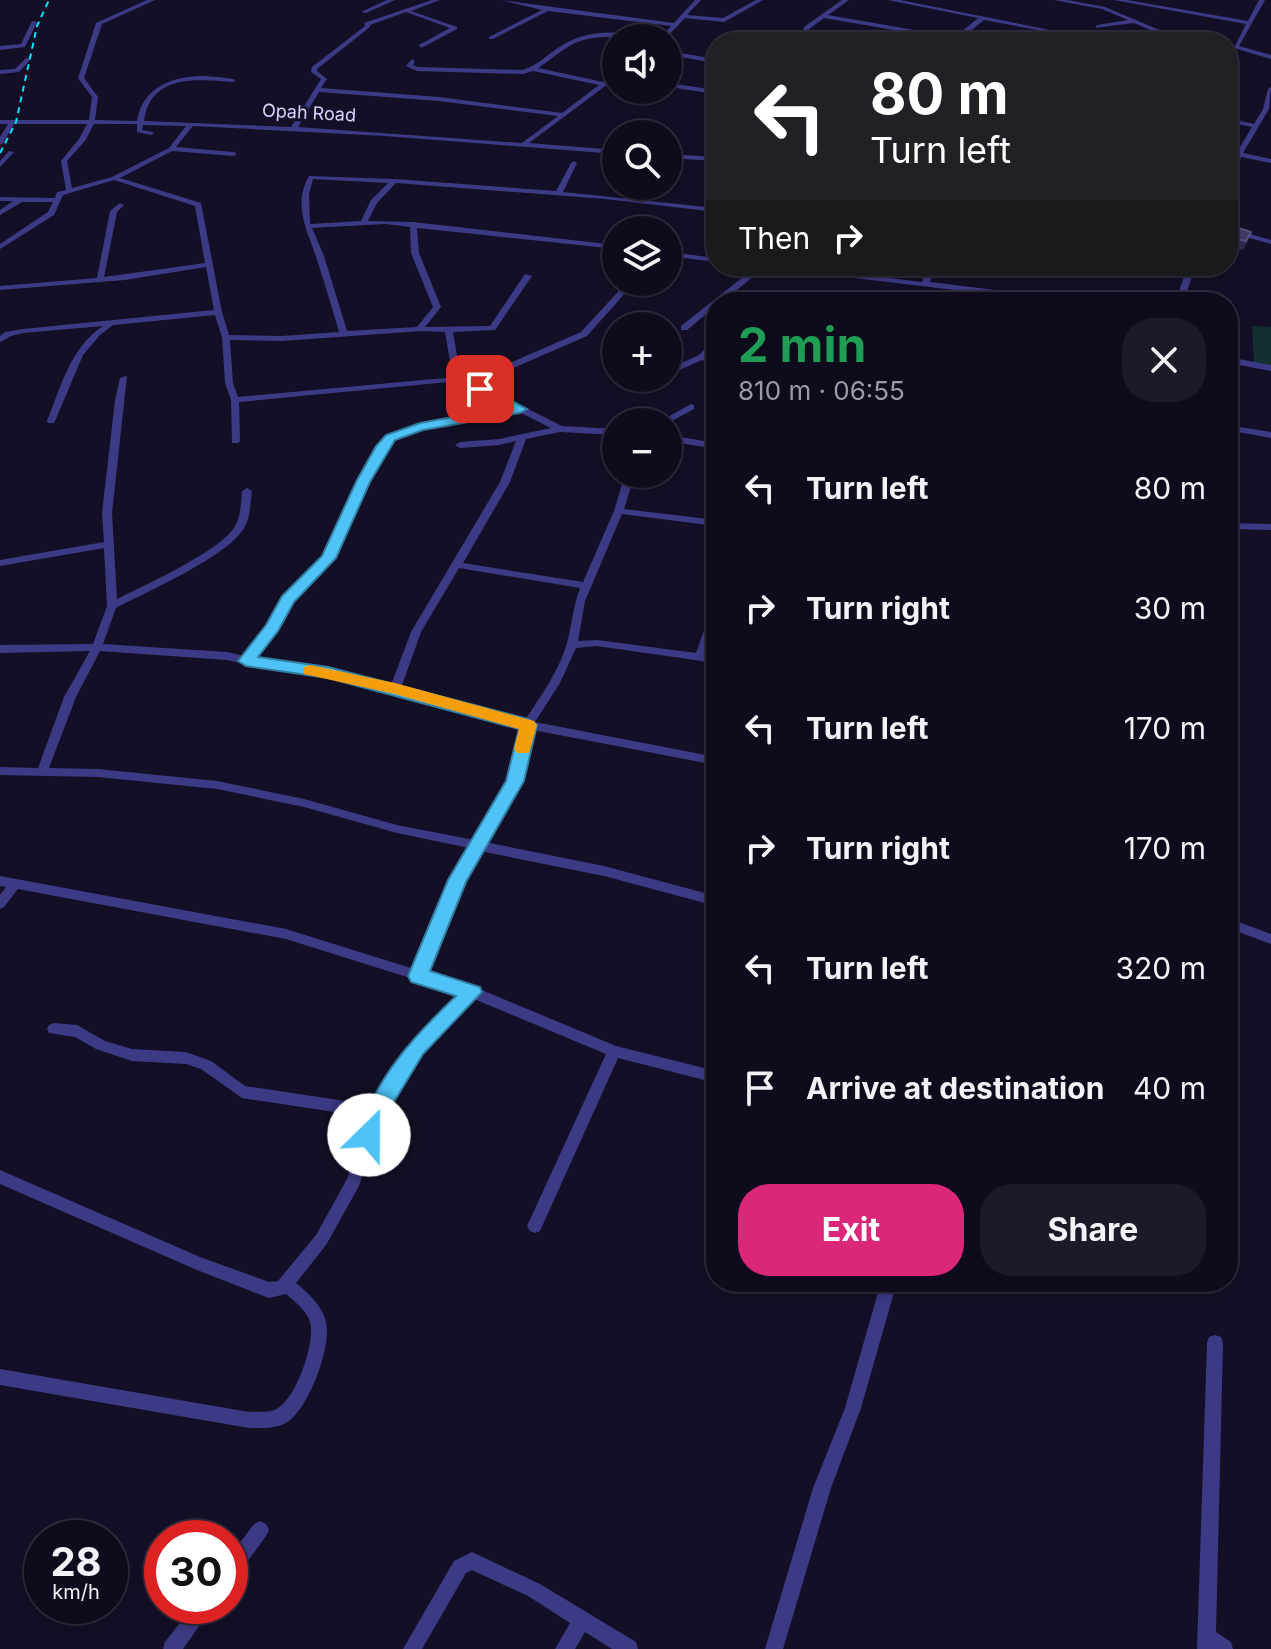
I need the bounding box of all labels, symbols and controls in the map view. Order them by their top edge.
map controls [602,24,682,488]
button: sound [602,24,682,104]
text: 80 m [870,60,1009,128]
icon: left [738,64,842,168]
street label: Opah Road [261,100,357,125]
button: search [602,120,682,200]
text: Turn left [870,128,1011,172]
button: layers [602,216,682,296]
icon: right [826,216,870,260]
text: Then [738,220,810,256]
button: + [602,312,682,392]
text: 2 min [738,315,866,374]
button: close [1122,318,1206,402]
pin [446,355,514,423]
icon: arrive [458,367,502,411]
text: 810 m · 06:55 [738,375,905,406]
button: − [602,408,682,488]
icon: left [738,466,782,510]
text: Turn left [806,470,928,506]
text: 80 m [1134,470,1206,506]
icon: right [738,586,782,630]
text: Turn right [806,590,950,626]
text: 30 m [1134,590,1206,626]
icon: left [738,706,782,750]
text: Turn left [806,710,928,746]
text: 170 m [1124,710,1206,746]
icon: right [738,826,782,870]
text: Turn right [806,830,950,866]
text: 170 m [1124,830,1206,866]
icon: left [738,946,782,990]
text: Turn left [806,950,928,986]
text: 320 m [1116,950,1206,986]
icon: arrive [738,1066,782,1110]
text: Arrive at destination [806,1070,1104,1106]
text: 40 m [1133,1070,1206,1106]
position arrow [327,1093,411,1177]
button: Exit [738,1184,964,1276]
button: Share [980,1184,1206,1276]
speed limit sign: 30 [144,1520,248,1624]
text: 28 [50,1537,102,1586]
text: km/h [52,1580,100,1604]

